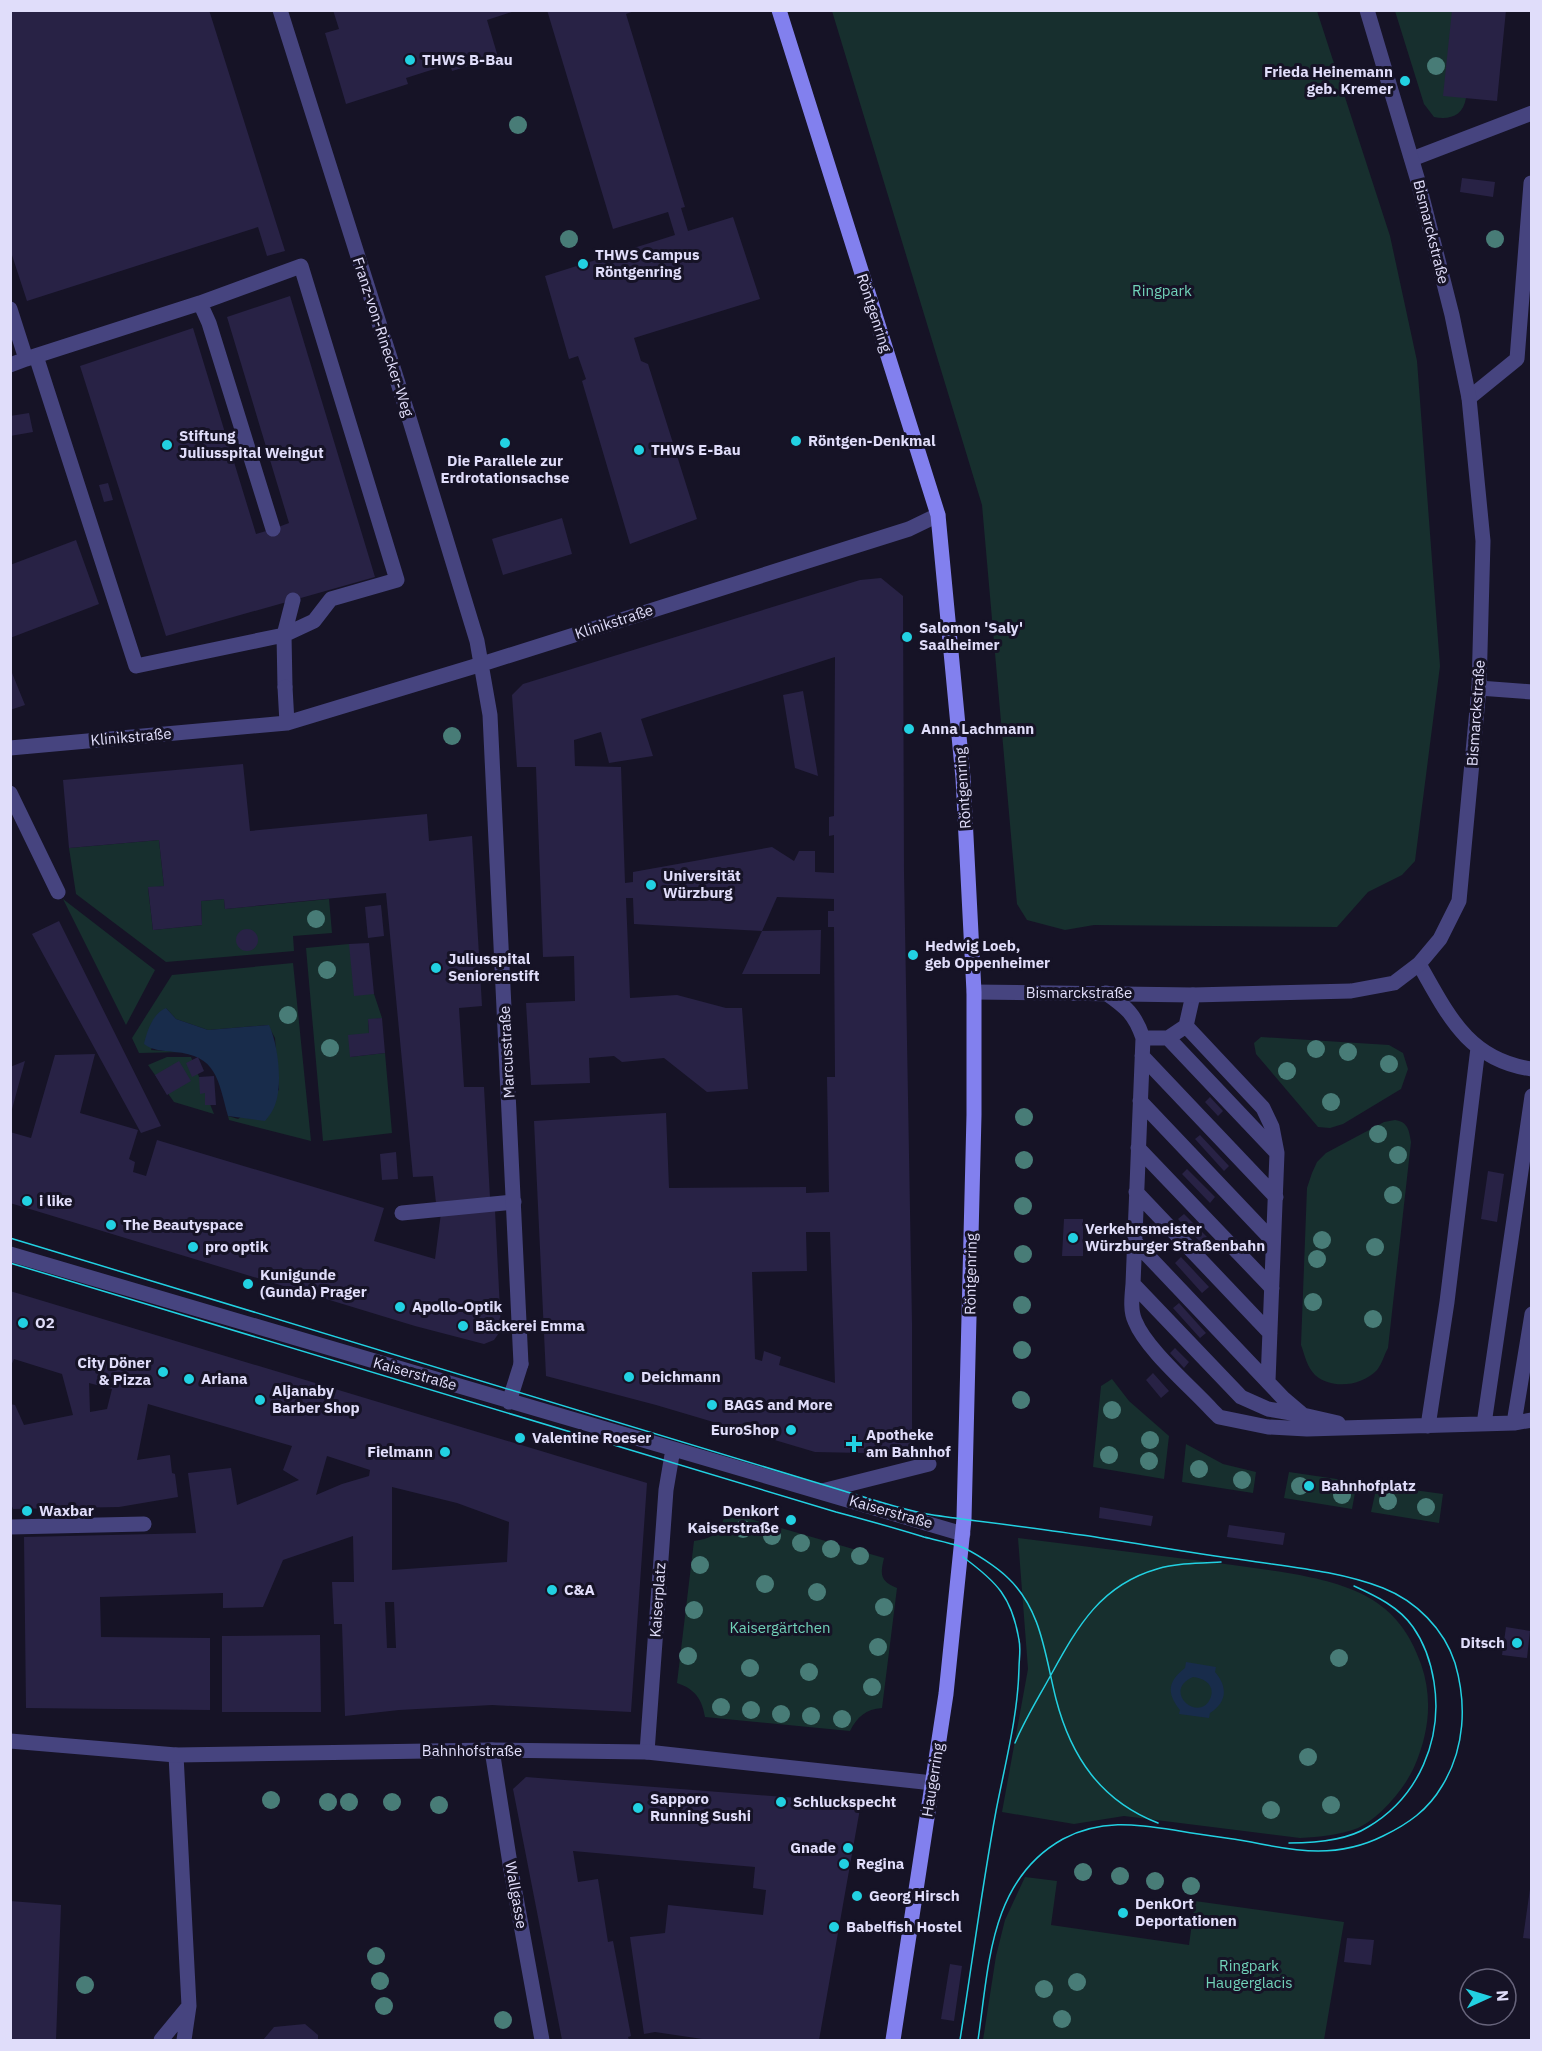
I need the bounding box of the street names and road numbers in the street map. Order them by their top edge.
street label: Bismarckstraße [1409,178,1454,286]
street label: Franz-von-Rinecker-Weg [349,255,418,419]
street label: Röntgenring [853,271,896,355]
street label: Klinikstraße [572,600,655,643]
street label: Bismarckstraße [1462,659,1489,767]
street label: Klinikstraße [90,724,172,750]
street label: Röntgenring [950,747,975,829]
street label: Bismarckstraße [1026,983,1132,1002]
street label: Marcusstraße [495,1005,518,1099]
street label: Röntgenring [960,1233,981,1315]
street label: Kaiserstraße [371,1353,459,1394]
street label: Kaiserstraße [847,1491,935,1532]
street label: Kaiserplatz [645,1562,670,1638]
street label: Bahnhofstraße [422,1741,522,1760]
street label: Haugerring [917,1742,948,1818]
street label: Wallgasse [501,1860,532,1930]

